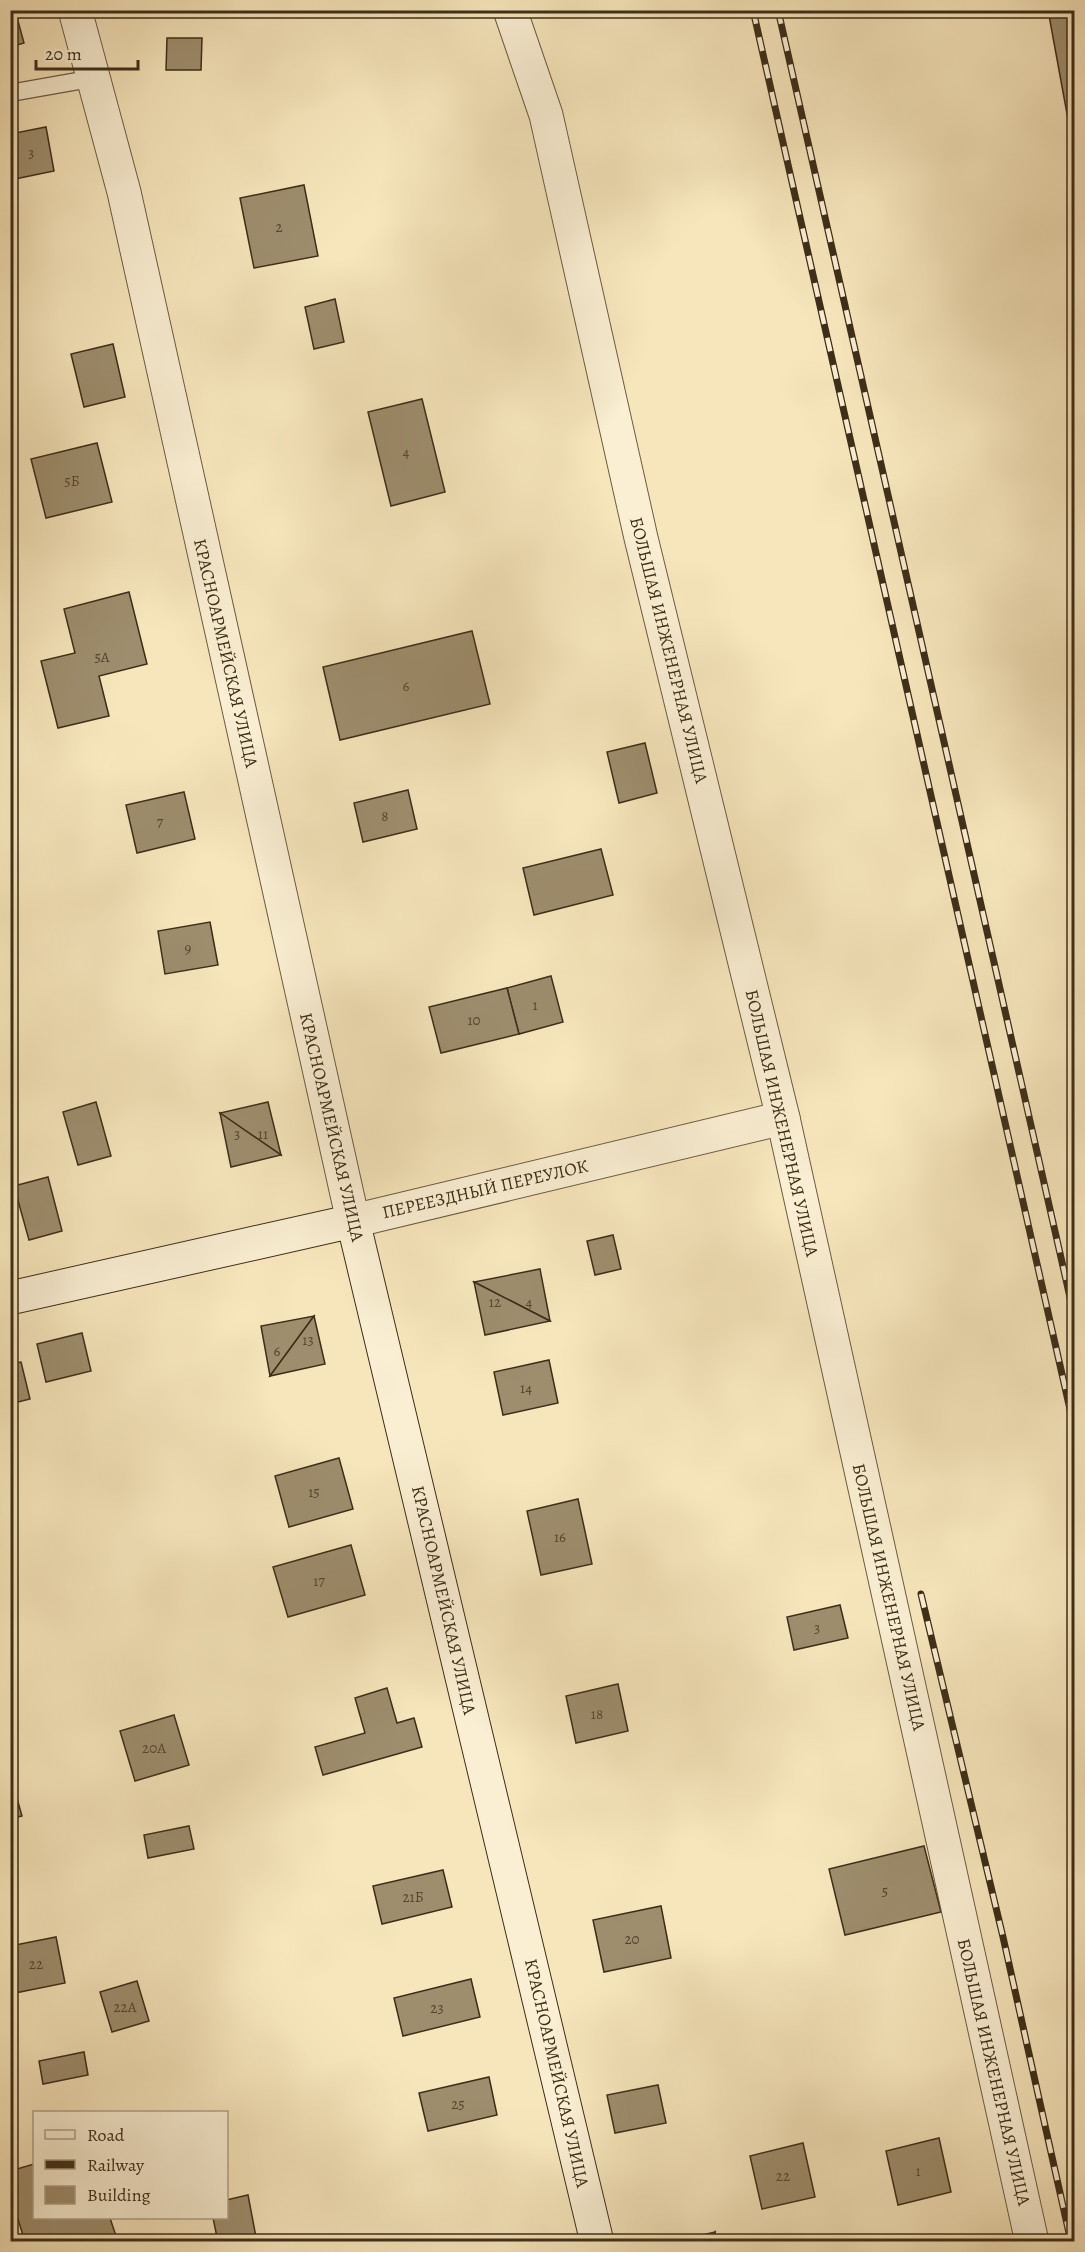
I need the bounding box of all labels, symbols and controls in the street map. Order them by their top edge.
scale bar [36,33,138,71]
text: 20 m [45,42,82,66]
house number: 3 [28,143,34,163]
house number: 2 [275,217,283,237]
house number: 4 [403,442,410,462]
house number: 5Б [64,471,80,491]
street label: БОЛЬШАЯ ИНЖЕНЕРНАЯ УЛИЦА [624,514,714,786]
street label: КРАСНОАРМЕЙСКАЯ УЛИЦА [188,536,264,770]
house number: 5А [94,647,110,667]
house number: 6 [403,676,410,696]
house number: 8 [381,806,389,826]
house number: 7 [157,812,164,832]
house number: 9 [185,938,192,958]
street label: БОЛЬШАЯ ИНЖЕНЕРНАЯ УЛИЦА [740,987,825,1259]
house number: 1 [532,995,538,1015]
street label: КРАСНОАРМЕЙСКАЯ УЛИЦА [294,1010,370,1244]
house number: 10 [467,1010,481,1030]
house number: 3 [234,1124,240,1144]
house number: 11 [258,1124,268,1144]
street label: ПЕРЕЕЗДНЫЙ ПЕРЕУЛОК [380,1153,591,1224]
house number: 12 [489,1292,501,1312]
house number: 4 [526,1292,533,1312]
house number: 13 [302,1330,314,1350]
house number: 6 [274,1341,281,1361]
house number: 14 [520,1378,532,1398]
street label: БОЛЬШАЯ ИНЖЕНЕРНАЯ УЛИЦА [847,1461,932,1733]
house number: 15 [308,1482,320,1502]
street label: КРАСНОАРМЕЙСКАЯ УЛИЦА [406,1483,482,1717]
house number: 16 [554,1527,566,1547]
house number: 17 [313,1571,325,1591]
house number: 3 [814,1618,820,1638]
house number: 18 [591,1704,603,1724]
house number: 20A [142,1738,166,1758]
house number: 5 [882,1881,888,1901]
house number: 21Б [402,1887,424,1907]
house number: 20 [624,1929,640,1949]
street label: БОЛЬШАЯ ИНЖЕНЕРНАЯ УЛИЦА [952,1936,1037,2208]
house number: 22 [29,1954,43,1974]
street label: КРАСНОАРМЕЙСКАЯ УЛИЦА [519,1956,595,2190]
house number: 22А [113,1997,137,2017]
house number: 23 [430,1998,444,2018]
house number: 25 [451,2094,465,2114]
legend [33,2111,228,2219]
text: Road [87,2123,125,2147]
text: Railway [87,2153,145,2177]
house number: 1 [915,2161,921,2181]
house number: 22 [776,2166,790,2186]
text: Building [87,2183,151,2207]

